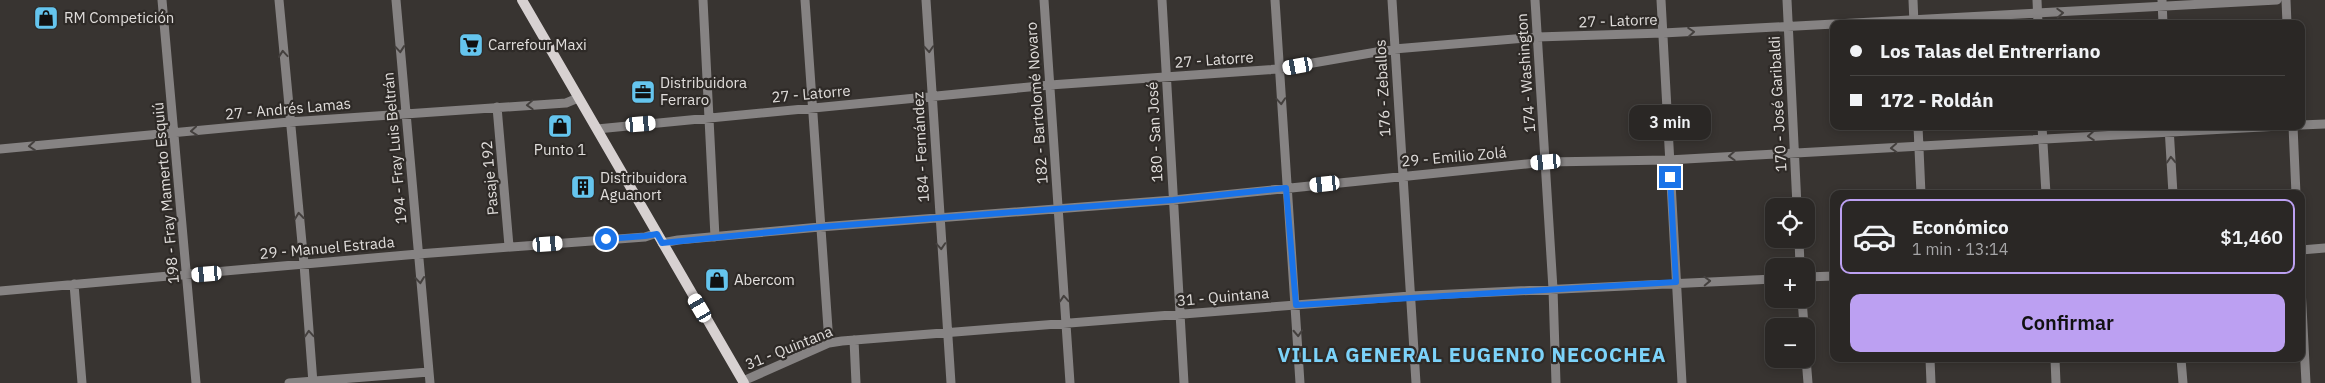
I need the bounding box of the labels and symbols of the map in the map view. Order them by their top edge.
shop icon: RM Competición [33,5,59,31]
place label: RM Competición [64,8,174,27]
one-way arrow [2056,8,2064,19]
street label: 27 - Latorre [1578,10,1658,31]
street label: 174 - Washington [1512,13,1539,133]
street label: 182 - Bartolomé Novaro [1021,21,1052,185]
one-way arrow [1687,26,1695,37]
supermarket icon: Carrefour Maxi [458,32,484,58]
place label: Carrefour Maxi [488,35,587,54]
street label: 170 - José Garibaldi [1764,36,1791,173]
street label: 176 - Zeballos [1370,39,1395,137]
one-way arrow [394,45,405,53]
one-way arrow [923,45,934,53]
street label: 27 - Latorre [1174,47,1254,72]
one-way arrow [278,50,289,58]
car [1281,56,1314,76]
street label: 194 - Fray Luis Beltrán [378,71,411,225]
place label: Distribuidora Ferraro [660,73,747,109]
office icon: Distribuidora Ferraro [630,79,656,105]
street label: 27 - Latorre [771,81,851,106]
street label: 180 - San José [1142,81,1167,183]
street label: 184 - Fernández [908,91,933,203]
street label: 27 - Andrés Lamas [224,94,352,123]
one-way arrow [1275,97,1286,105]
one-way arrow [526,99,534,110]
street label: 198 - Fray Mamerto Esquiú [148,101,183,285]
callout: 3 min [1629,104,1711,140]
shop icon: Punto 1 [547,113,573,139]
car [625,115,656,133]
one-way arrow [189,125,197,136]
one-way arrow [2087,131,2095,142]
street label: Pasaje 192 [477,140,502,216]
place label: Punto 1 [534,140,586,159]
one-way arrow [28,141,36,152]
street label: 29 - Emilio Zolá [1401,142,1507,171]
one-way arrow [1890,142,1898,153]
one-way arrow [1728,151,1736,162]
car [1530,153,1561,171]
one-way arrow [2165,156,2176,164]
route end [1659,166,1681,188]
place label: Distribuidora Aguanort [600,168,687,204]
building icon: Distribuidora Aguanort [570,174,596,200]
car [1309,175,1340,193]
one-way arrow [294,211,305,219]
route start [595,228,617,250]
street label: 29 - Manuel Estrada [259,232,395,263]
car [532,235,563,253]
one-way arrow [935,242,946,250]
car [191,265,222,283]
shop icon: Abercom [704,267,730,293]
place label: Abercom [734,270,795,289]
one-way arrow [415,276,426,284]
one-way arrow [1703,276,1711,286]
street label: 31 - Quintana [1176,283,1270,310]
car [686,291,713,325]
one-way arrow [1059,295,1070,303]
street label: 31 - Quintana [742,321,835,374]
one-way arrow [1292,329,1303,337]
one-way arrow [304,330,315,338]
district label: VILLA GENERAL EUGENIO NECOCHEA [1278,341,1666,368]

